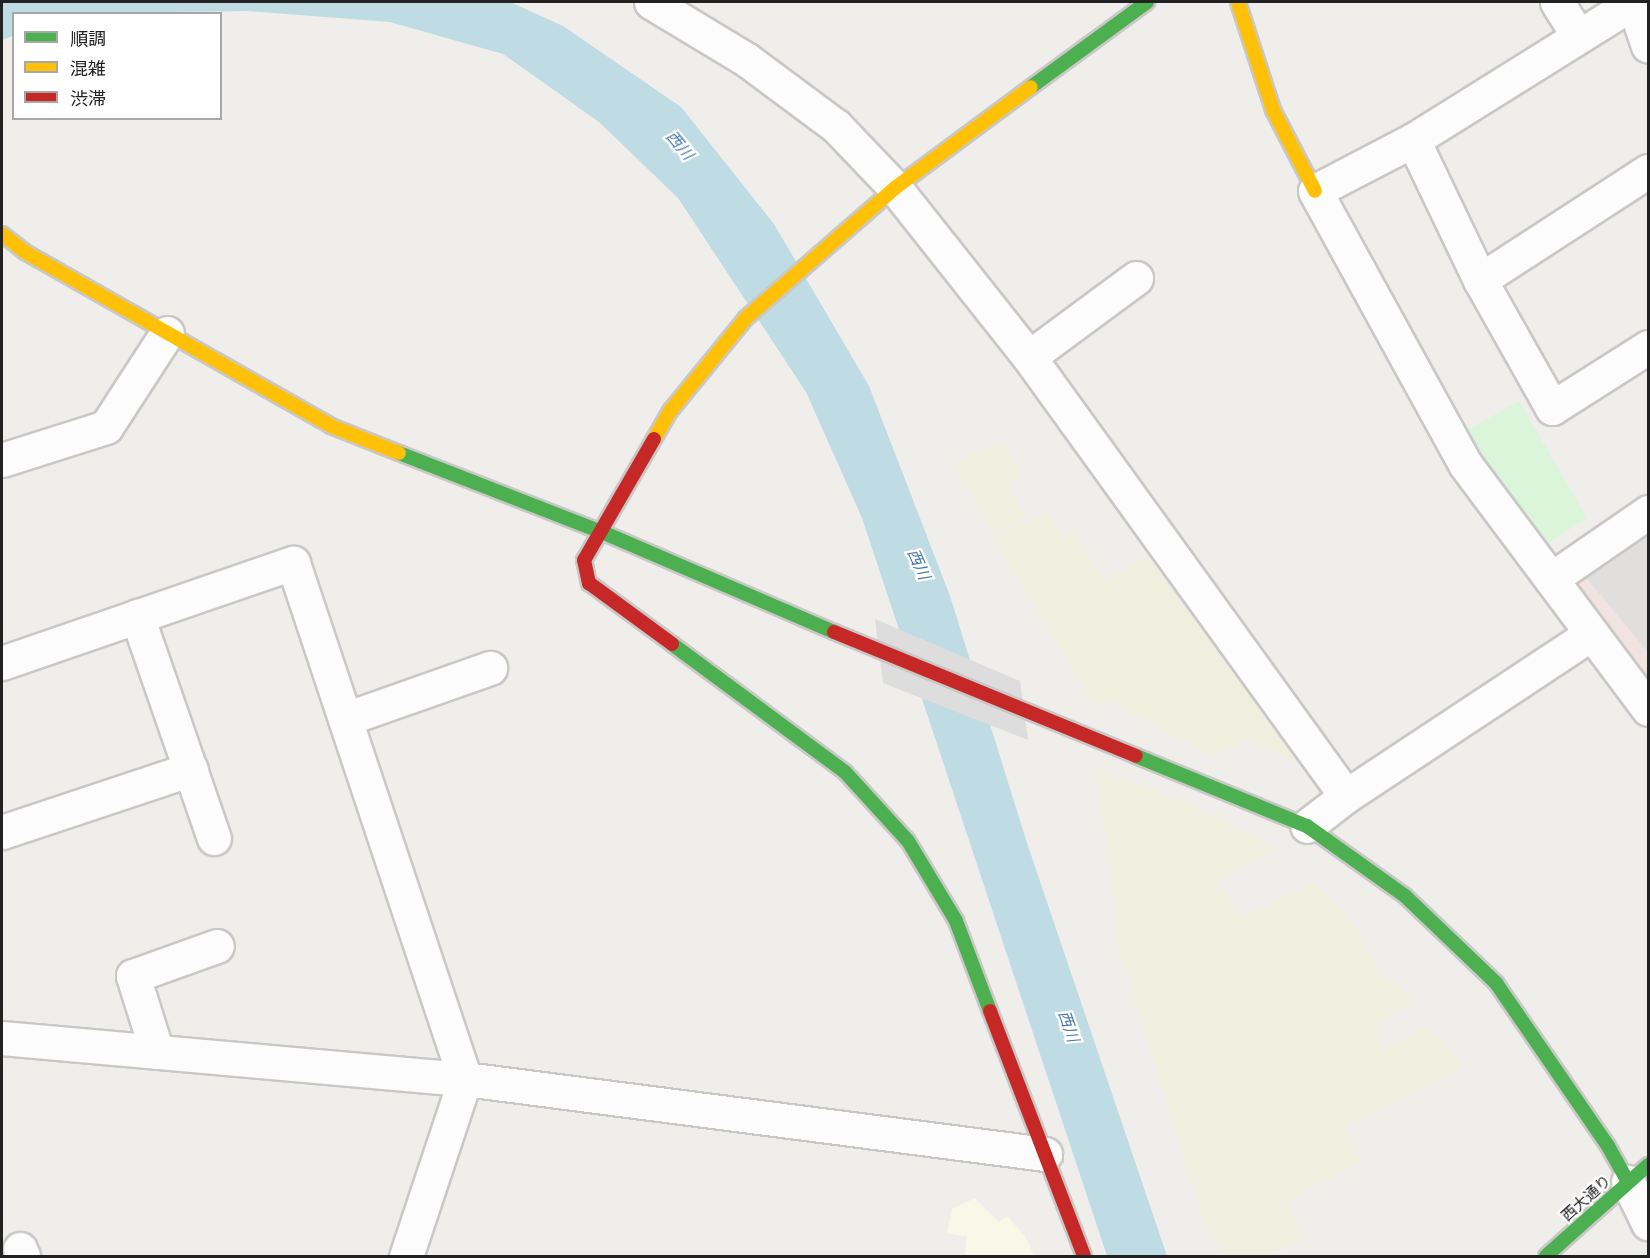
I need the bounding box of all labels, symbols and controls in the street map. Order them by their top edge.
legend [12,12,222,120]
text: 順調 [70,27,106,49]
text: 混雑 [70,57,106,79]
text: 渋滞 [70,87,106,109]
water label: 西川 [662,127,698,163]
water label: 西川 [904,545,934,583]
water label: 西川 [1055,1008,1083,1044]
street label: 西大通り [1558,1171,1614,1225]

